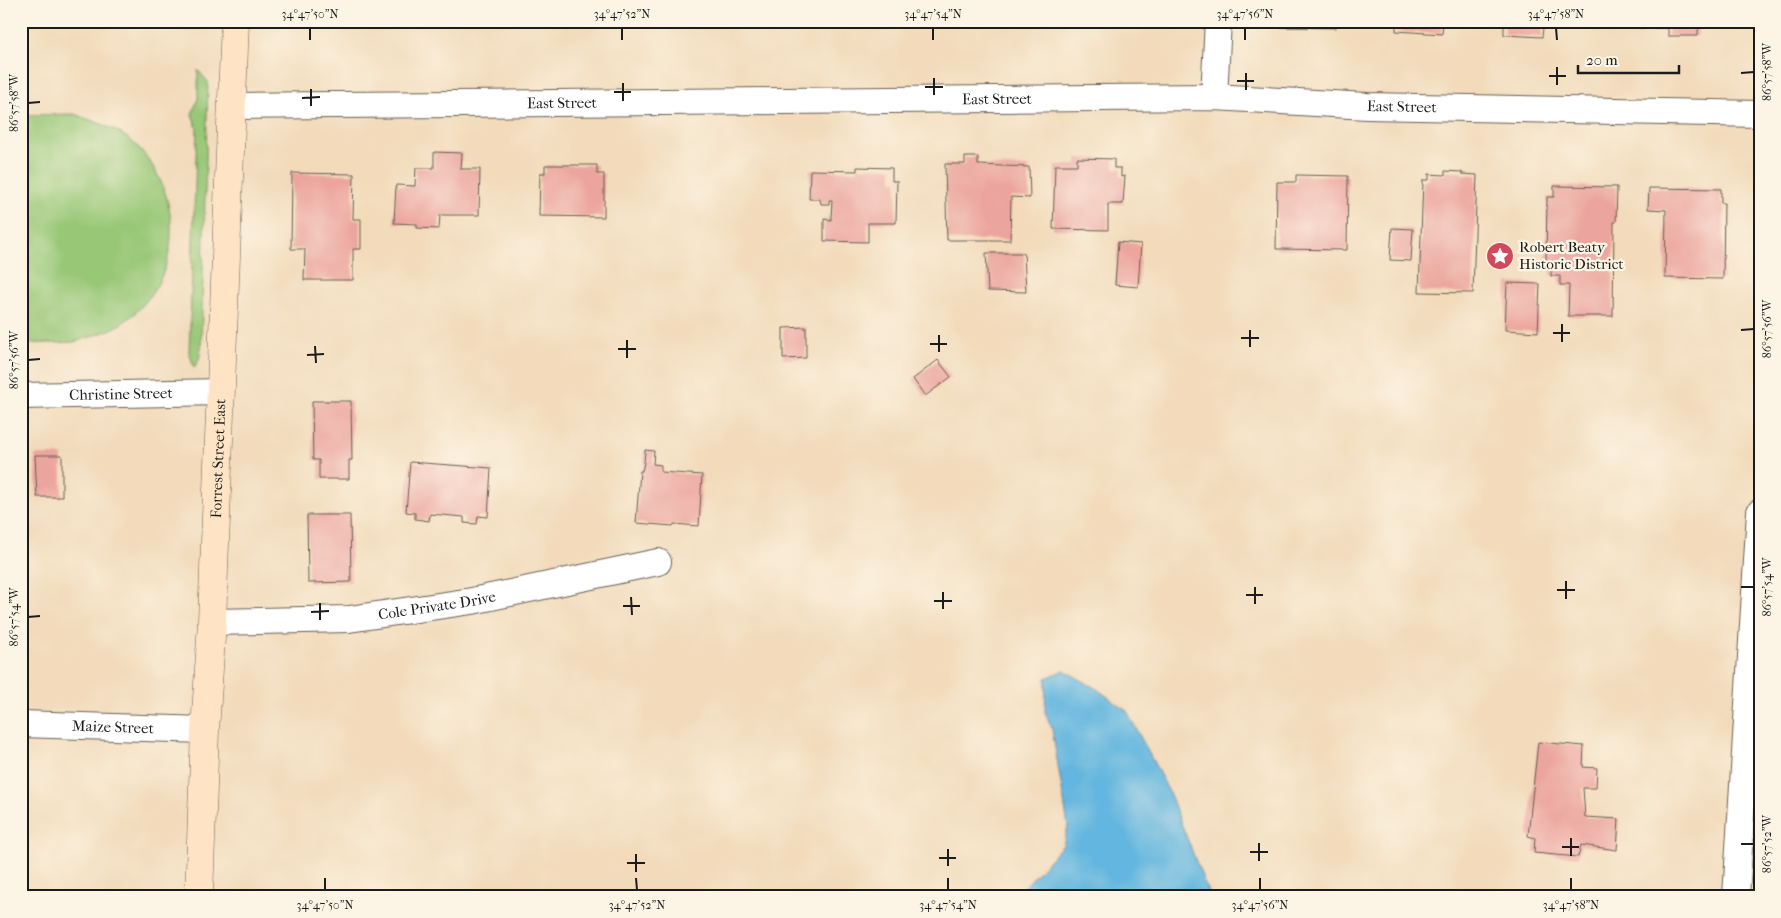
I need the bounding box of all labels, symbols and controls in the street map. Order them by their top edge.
text: 34°47'50"N [281,7,339,21]
text: 34°47'52"N [594,7,650,21]
text: 34°47'54"N [904,7,962,21]
text: 34°47'56"N [1217,7,1273,21]
text: 34°47'58"N [1528,7,1584,21]
scale bar [1578,42,1680,74]
text: 86°57'58"W [1760,42,1774,101]
text: 20 m [1586,51,1618,69]
text: 86°57'58"W [7,73,21,132]
street label: East Street [962,90,1033,108]
street label: East Street [527,94,598,112]
street label: East Street [1367,97,1437,116]
place label: Robert Beaty Historic District [1519,238,1624,273]
place icon: Robert Beaty Historic District [1485,241,1515,271]
text: 86°57'56"W [1760,298,1774,358]
text: 86°57'56"W [7,329,21,389]
street label: Christine Street [69,384,174,404]
street label: Forrest Street East [207,398,230,519]
text: 86°57'54"W [1760,556,1774,617]
text: 86°57'54"W [7,586,21,647]
street label: Cole Private Drive [377,587,498,624]
street label: Maize Street [72,717,155,737]
text: 86°57'52"W [1760,814,1774,873]
text: 34°47'50"N [296,898,354,912]
text: 34°47'52"N [609,898,665,912]
text: 34°47'54"N [919,898,977,912]
text: 34°47'56"N [1232,898,1288,912]
text: 34°47'58"N [1543,898,1599,912]

